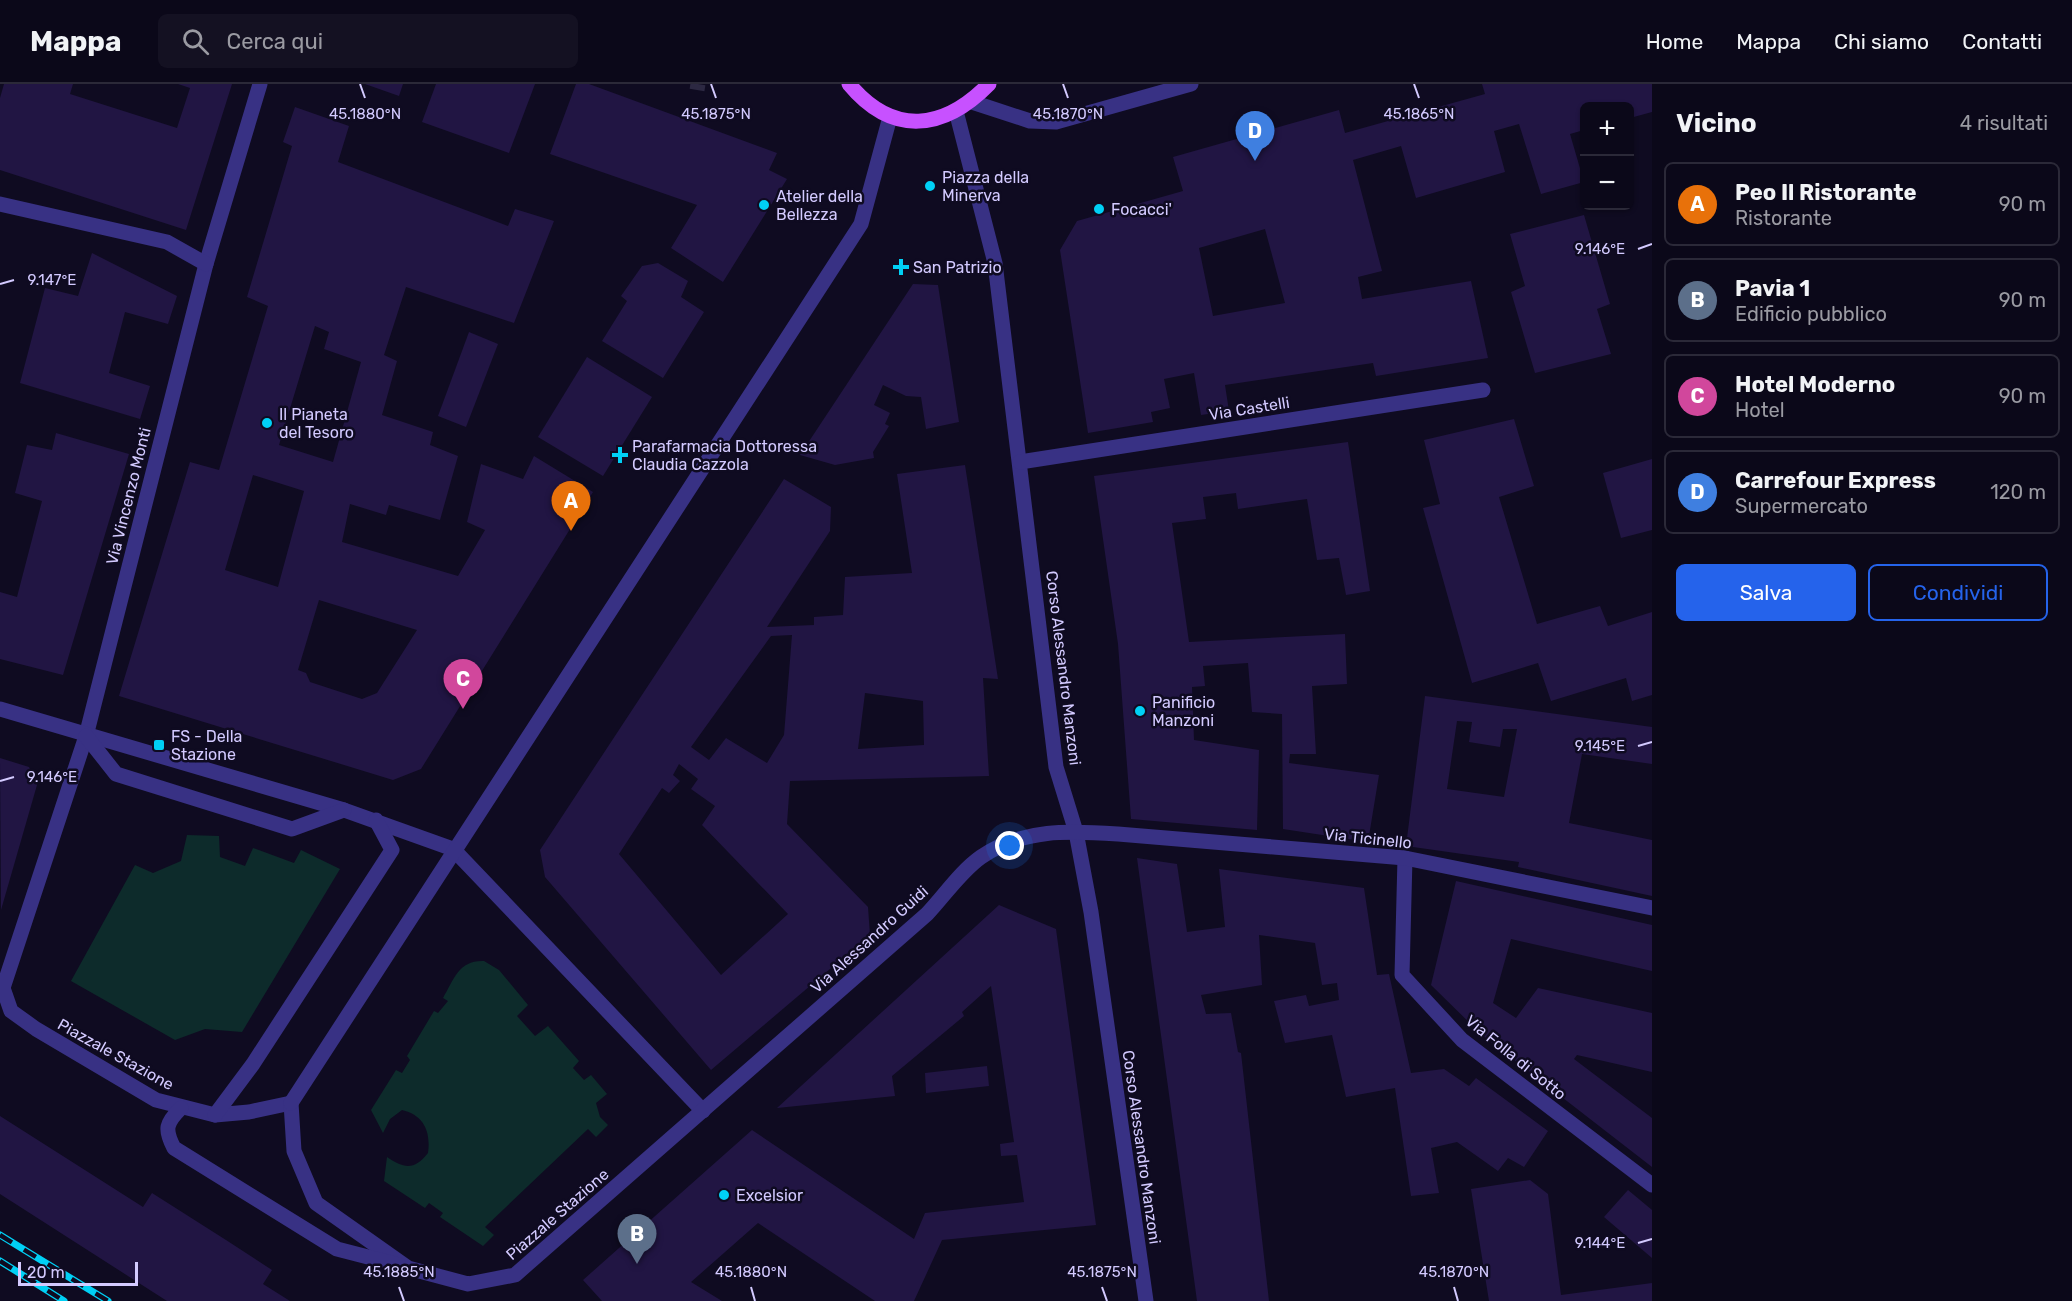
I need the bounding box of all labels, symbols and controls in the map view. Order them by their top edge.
search box [158,14,578,68]
text: Mappa [30,25,122,58]
icon: search [179,25,212,58]
text: Cerca qui [227,28,323,55]
text: Home [1646,29,1703,54]
text: Mappa [1736,29,1801,54]
text: Chi siamo [1834,29,1929,54]
text: Contatti [1962,29,2042,54]
map controls [1580,102,1634,210]
button: + [1580,102,1634,156]
text: 45.1880°N [329,105,401,123]
text: 45.1875°N [681,105,751,123]
text: 45.1870°N [1033,105,1103,123]
text: 45.1865°N [1383,105,1455,123]
text: Vicino [1676,108,1757,139]
text: 4 risultati [1960,111,2048,135]
pin: D [1236,112,1274,161]
button: − [1580,156,1634,210]
place label: Piazza della Minerva [942,168,1029,205]
marker: Piazza della Minerva [923,179,937,193]
text: Peo Il Ristorante [1735,179,1917,206]
place label: Atelier della Bellezza [776,187,863,224]
text: A [1690,192,1705,216]
text: 90 m [1999,192,2046,216]
marker: Atelier della Bellezza [757,198,771,212]
place label: Focacci' [1111,200,1172,219]
marker: Focacci' [1092,202,1106,216]
text: Ristorante [1735,206,1832,230]
text: 9.146°E [1575,240,1625,258]
place label: San Patrizio [913,258,1002,277]
marker: San Patrizio [894,260,908,274]
text: 9.147°E [28,271,76,289]
text: Pavia 1 [1735,275,1810,302]
text: B [1690,288,1705,312]
text: 90 m [1999,288,2046,312]
text: Edificio pubblico [1735,302,1887,326]
text: Hotel Moderno [1735,371,1895,398]
text: C [1690,384,1705,408]
text: 90 m [1999,384,2046,408]
street label: Via Castelli [1207,393,1291,424]
text: Hotel [1735,398,1785,422]
place label: Il Pianeta del Tesoro [279,405,354,442]
marker: Il Pianeta del Tesoro [260,416,274,430]
street label: Via Vincenzo Monti [102,425,155,567]
place label: Parafarmacia Dottoressa Claudia Cazzola [632,437,817,474]
marker: Parafarmacia Dottoressa Claudia Cazzola [613,448,627,462]
text: Carrefour Express [1735,467,1936,494]
text: D [1690,480,1705,504]
text: 120 m [1990,480,2046,504]
pin: A [552,482,590,531]
text: Supermercato [1735,494,1868,518]
button: Salva [1676,564,1856,621]
button: Condividi [1868,564,2048,621]
street label: Corso Alessandro Manzoni [1042,570,1085,766]
pin: C [444,660,482,709]
place label: Panificio Manzoni [1152,693,1215,730]
marker: Panificio Manzoni [1133,704,1147,718]
place label: FS - Della Stazione [171,727,242,764]
text: 9.145°E [1575,737,1625,755]
marker: FS - Della Stazione [152,738,166,752]
text: 9.146°E [27,768,77,786]
street label: Via Ticinello [1323,824,1413,853]
your location [995,831,1024,860]
street label: Via Alessandro Guidi [807,882,932,997]
street label: Via Folla di Sotto [1462,1011,1570,1104]
street label: Piazzale Stazione [54,1015,177,1094]
street label: Corso Alessandro Manzoni [1118,1049,1165,1245]
street label: Piazzale Stazione [502,1165,613,1264]
place label: Excelsior [736,1186,803,1205]
marker: Excelsior [717,1188,731,1202]
pin: B [618,1214,656,1264]
text: 9.144°E [1575,1234,1625,1252]
scale bar [18,1259,138,1286]
text: 20 m [27,1263,65,1282]
text: 45.1885°N [363,1263,435,1281]
text: 45.1880°N [715,1263,787,1281]
text: 45.1875°N [1067,1263,1137,1281]
text: 45.1870°N [1419,1263,1489,1281]

